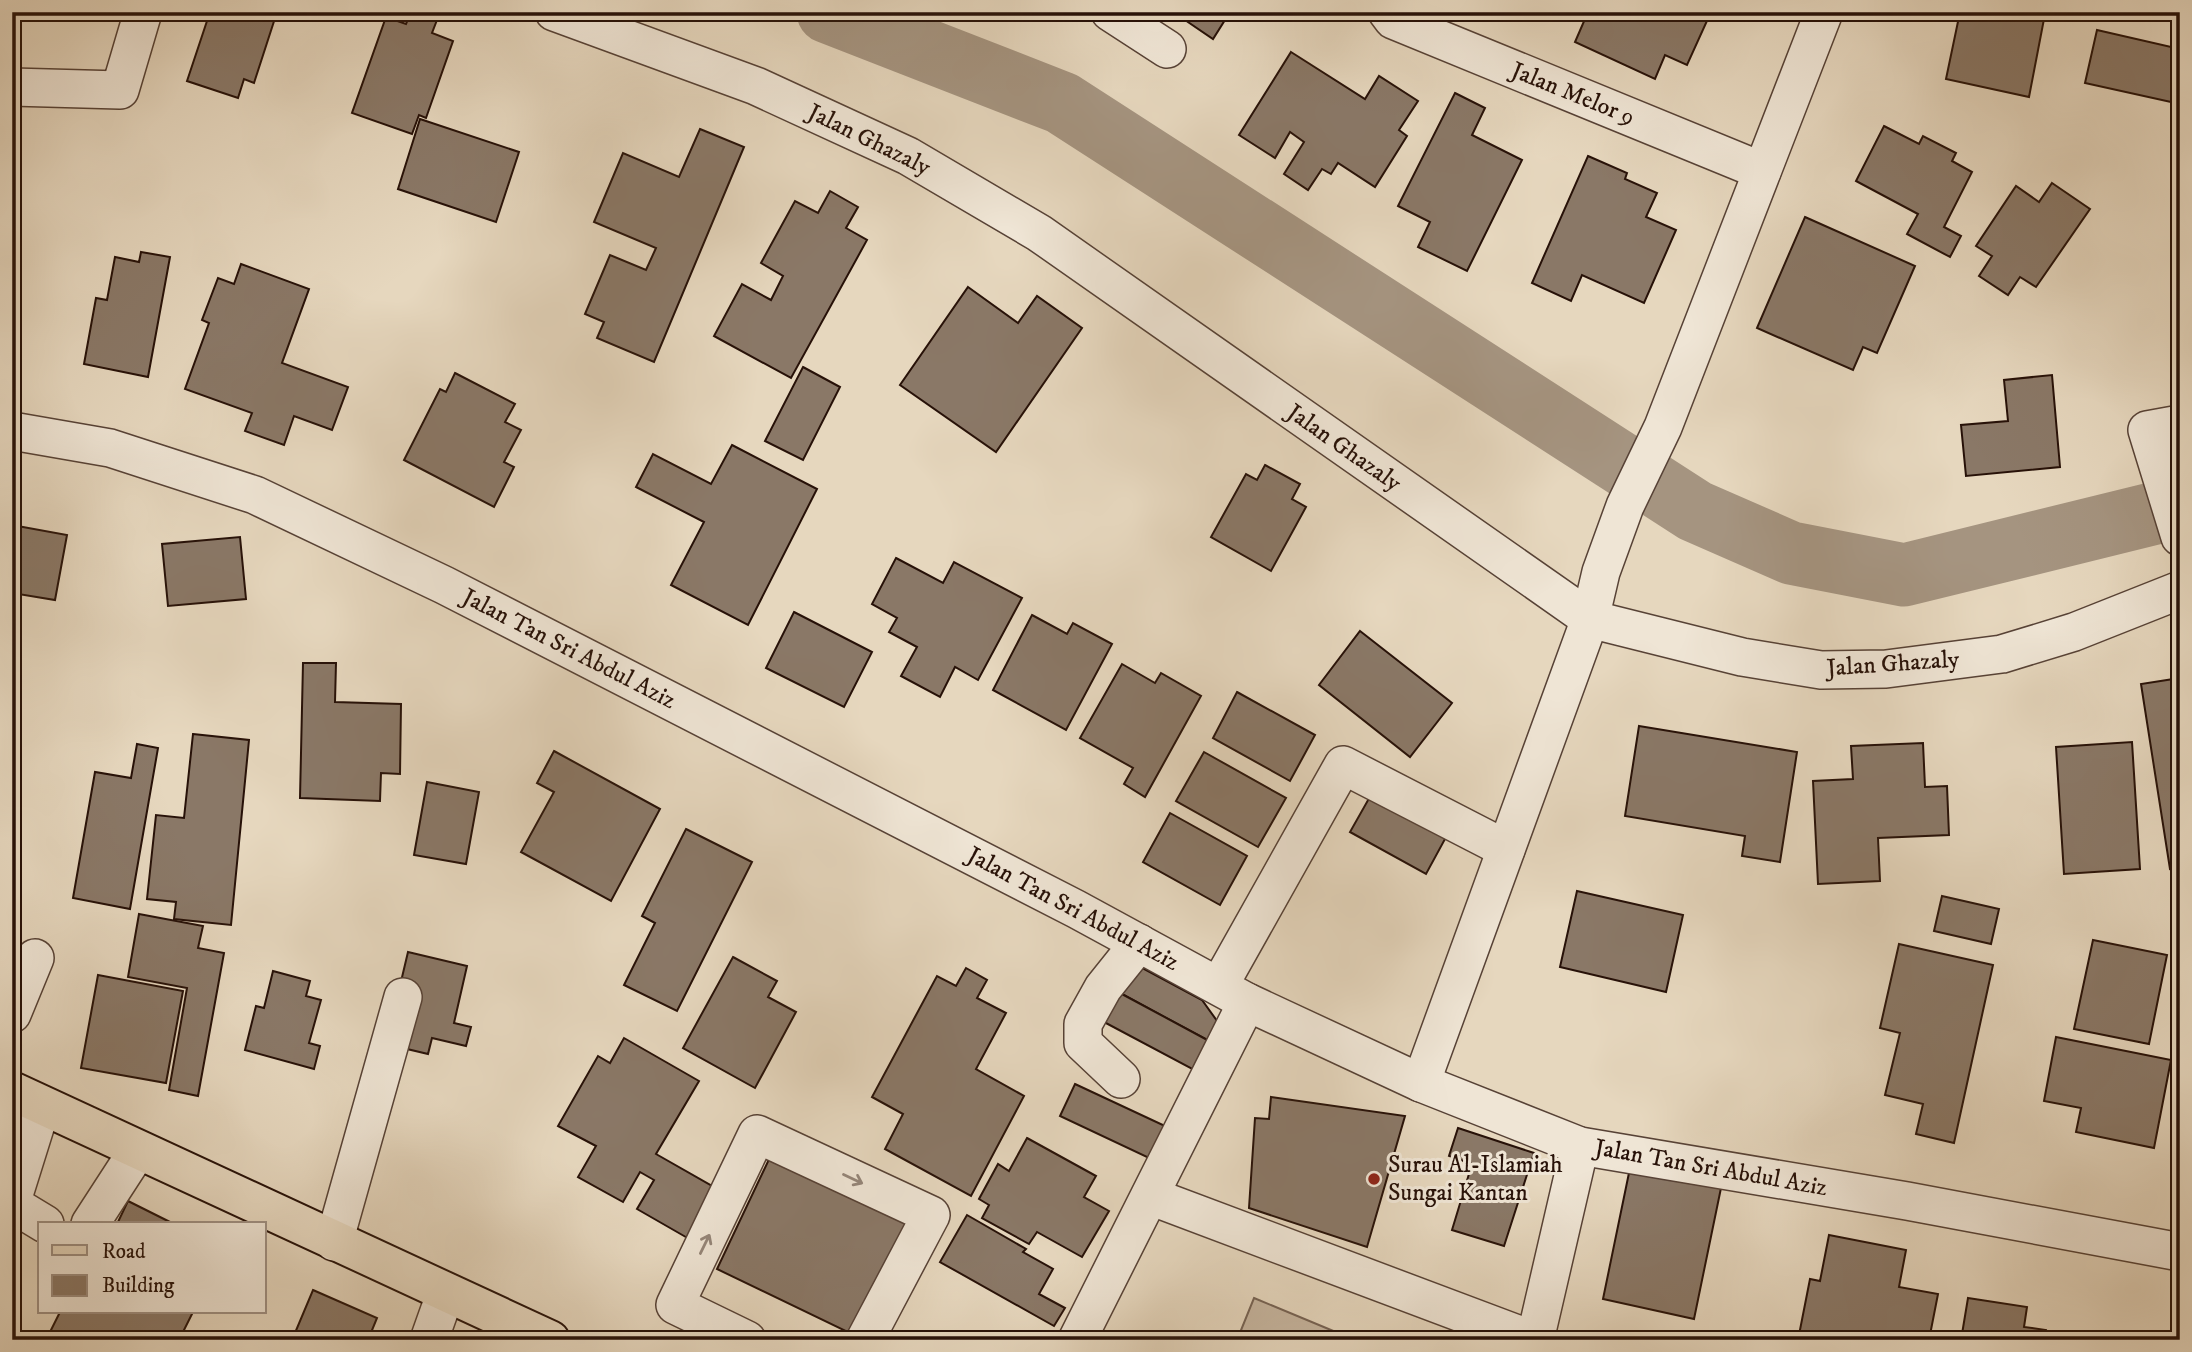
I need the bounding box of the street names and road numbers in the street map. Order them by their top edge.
street label: Jalan Melor 9 [1505,55,1639,132]
street label: Jalan Ghazaly [801,97,936,183]
street label: Jalan Ghazaly [1279,396,1408,499]
street label: Jalan Tan Sri Abdul Aziz [455,581,681,716]
street label: Jalan Ghazaly [1824,644,1961,684]
street label: Jalan Tan Sri Abdul Aziz [960,839,1185,978]
street label: Jalan Tan Sri Abdul Aziz [1590,1132,1830,1203]

